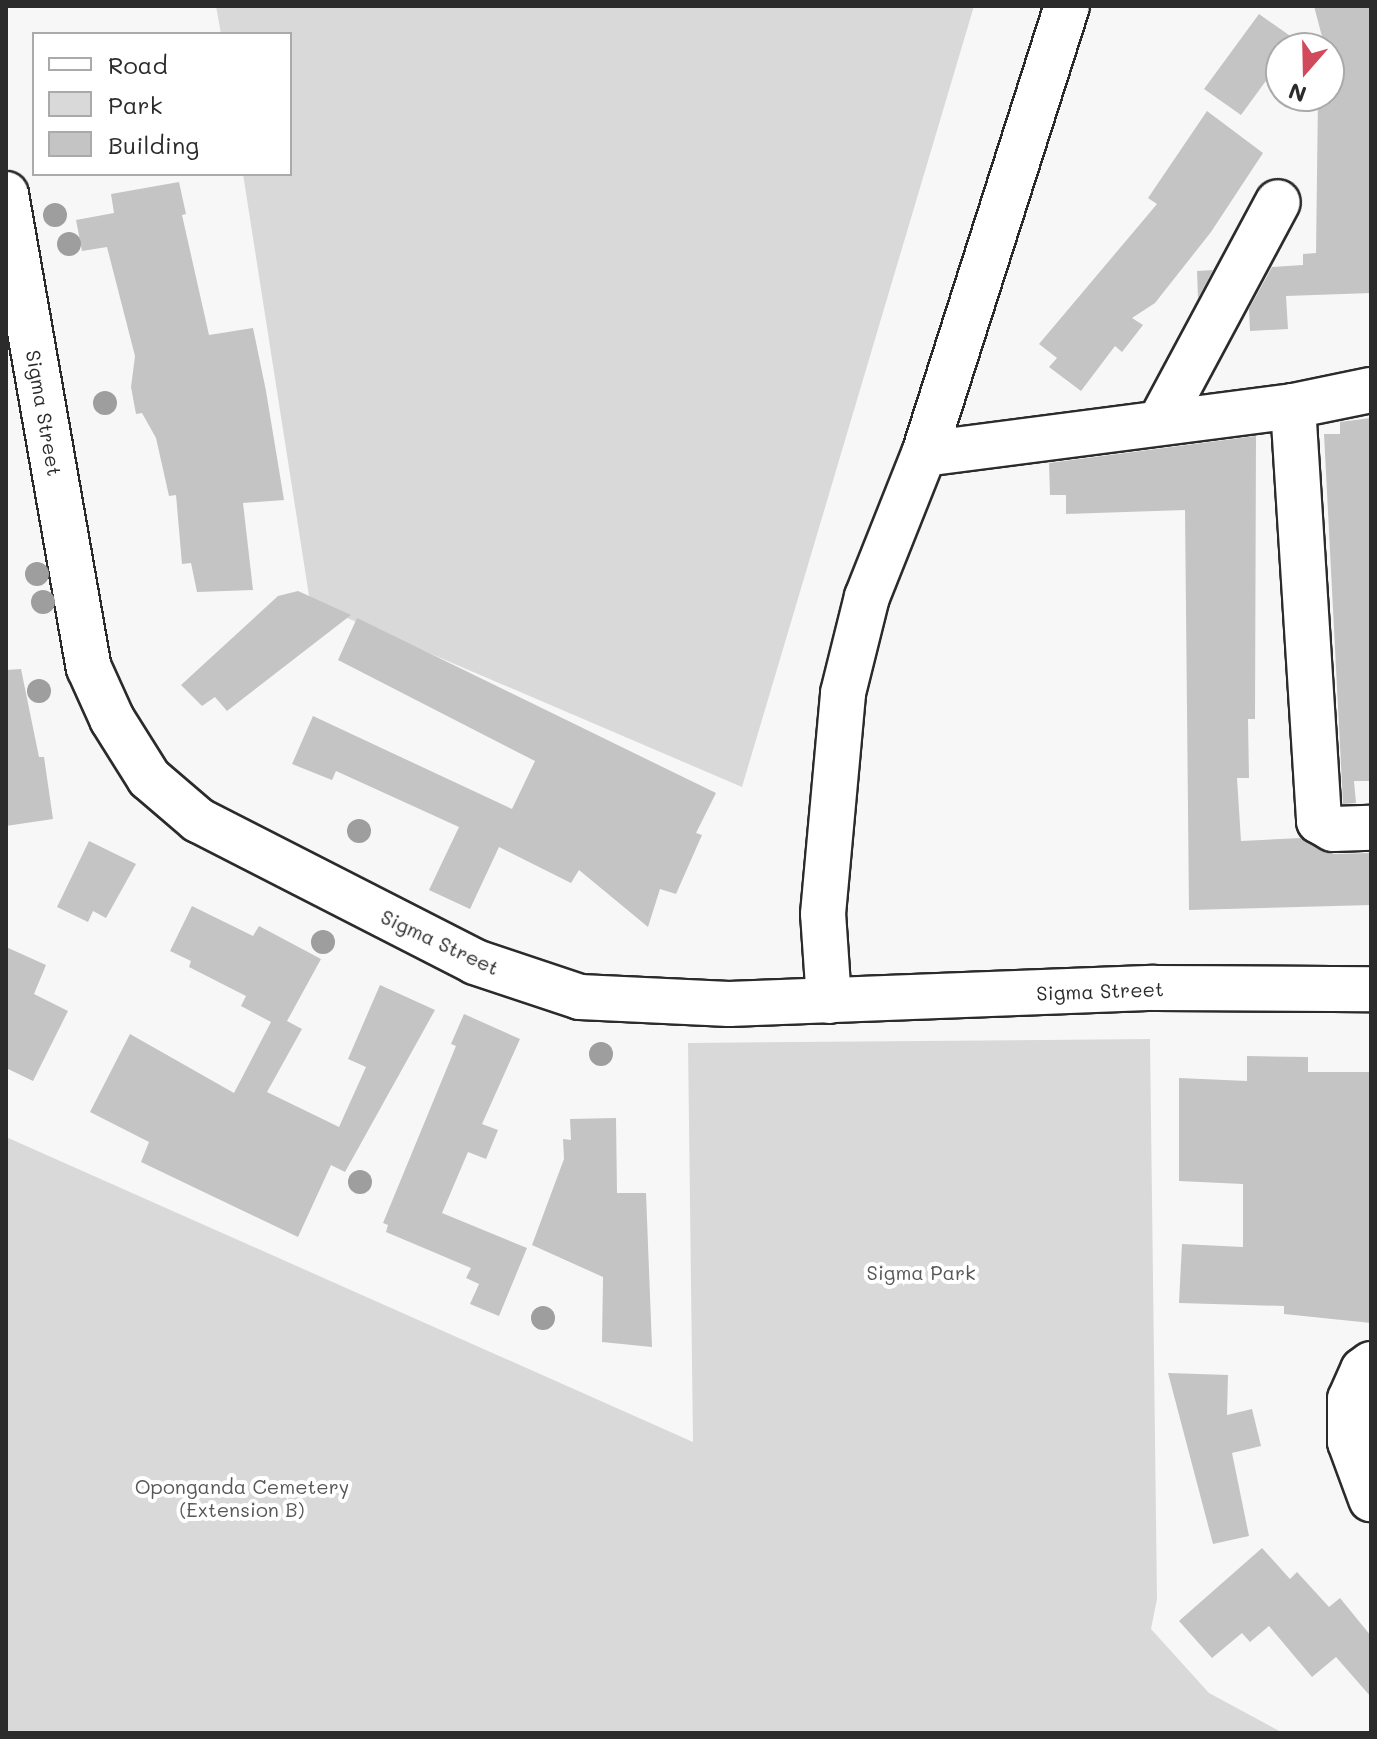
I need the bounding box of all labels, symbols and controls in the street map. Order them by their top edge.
legend [32,32,292,176]
north arrow [1265,32,1345,112]
text: Road [108,49,168,80]
text: N [1285,77,1310,110]
text: Park [108,89,162,120]
text: Building [108,129,199,160]
street label: Sigma Street [21,348,67,478]
street label: Sigma Street [377,904,503,980]
street label: Sigma Street [1036,977,1164,1005]
park label: Sigma Park [866,1260,976,1284]
park label: Oponganda Cemetery (Extension B) [135,1475,349,1522]

